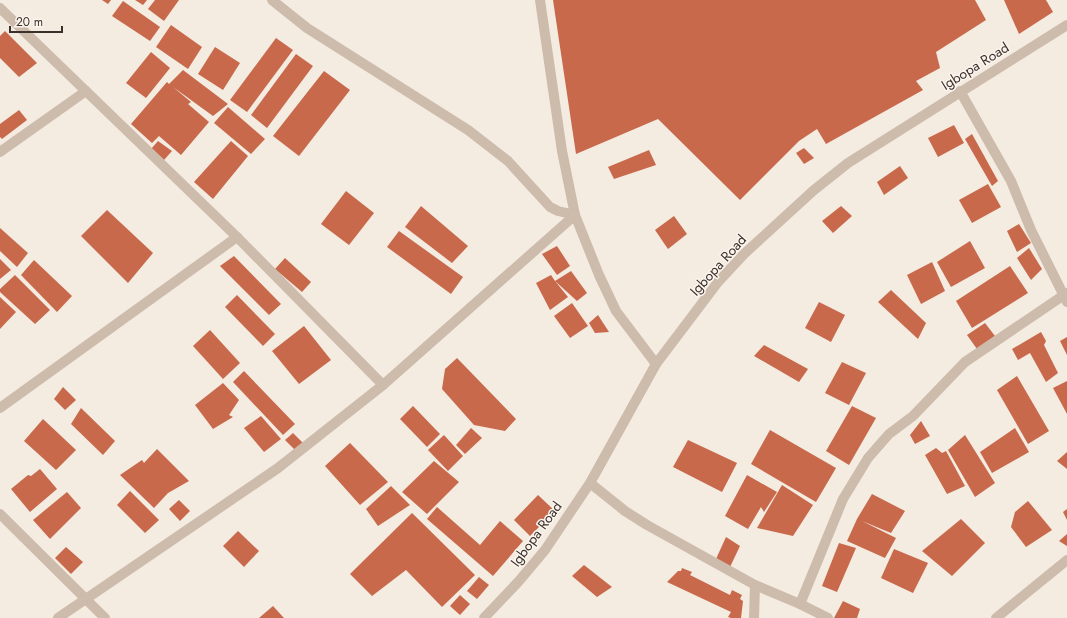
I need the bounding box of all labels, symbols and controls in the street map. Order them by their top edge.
scale bar [10,8,62,34]
text: 20 m [16,13,43,31]
street label: Igbopa Road [937,37,1013,95]
street label: Igbopa Road [685,230,751,300]
street label: Igbopa Road [506,497,566,571]

